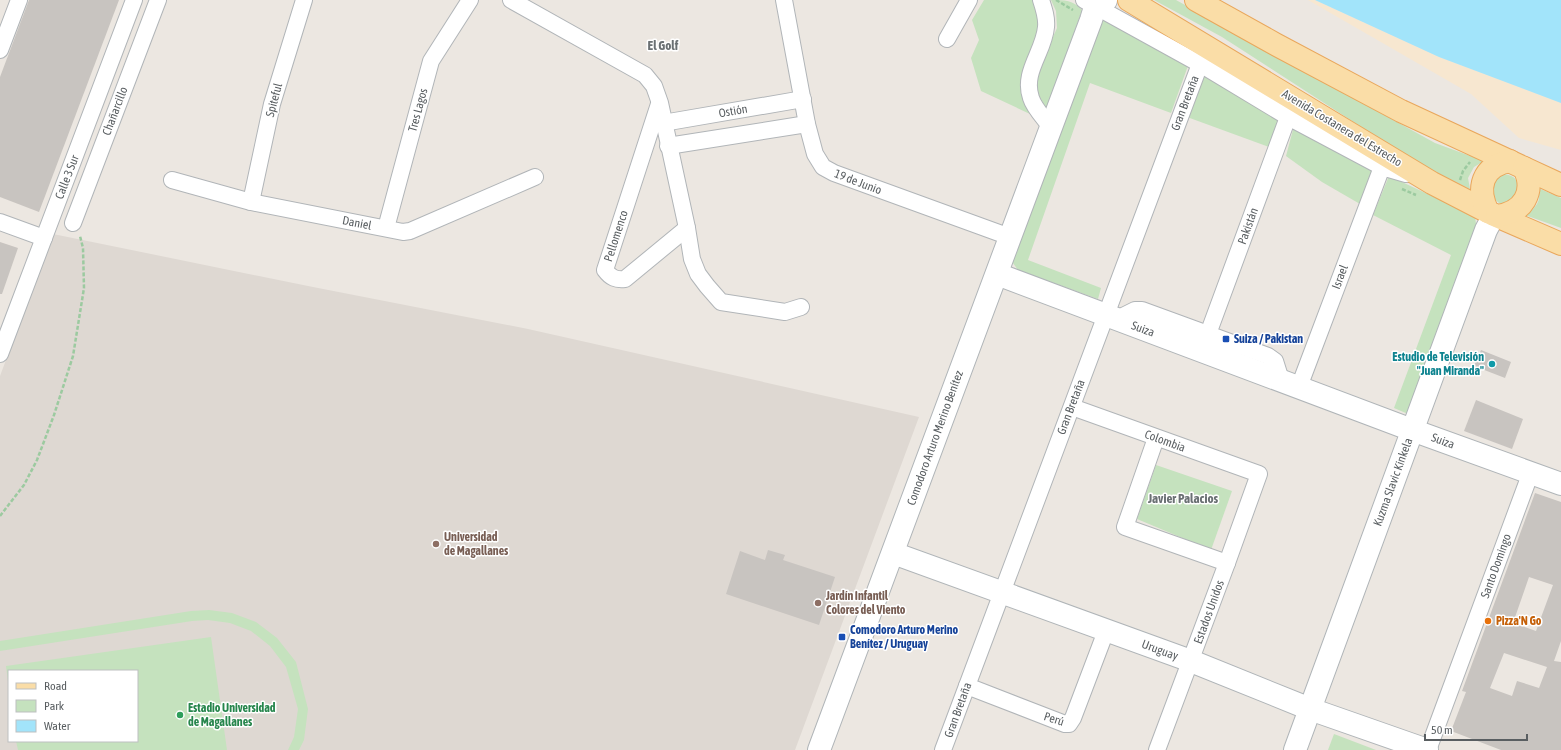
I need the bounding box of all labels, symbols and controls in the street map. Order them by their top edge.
district label: El Golf [648,38,679,53]
street label: Gran Bretaña [1168,73,1202,133]
street label: Spiteful [263,81,285,119]
street label: Chañarcillo [99,84,131,137]
street label: Tres Lagos [405,87,431,133]
street label: Avenida Costanera del Estrecho [1280,87,1405,170]
street label: Ostión [718,102,748,120]
street label: Calle 3 Sur [52,153,82,201]
street label: 19 de Junio [832,167,884,198]
street label: Pakistán [1235,206,1261,246]
street label: Pellomenco [601,208,631,263]
street label: Daniel [341,213,374,233]
street label: Israel [1329,262,1351,291]
street label: Suiza [1130,318,1156,340]
place label: Suiza / Pakistan [1234,332,1303,346]
marker: Suiza / Pakistan [1221,334,1231,344]
place label: Estudio de Televisión "Juan Miranda" [1392,350,1484,378]
marker: Estudio de Televisión "Juan Miranda" [1487,359,1497,369]
street label: Comodoro Arturo Merino Benítez [904,368,966,507]
street label: Gran Bretaña [1054,377,1088,437]
street label: Colombia [1143,427,1187,455]
street label: Suiza [1430,430,1456,452]
street label: Kuzma Slavic Kinkela [1371,436,1415,528]
district label: Javier Palacios [1147,491,1219,506]
place label: Universidad de Magallanes [444,530,509,558]
street label: Santo Domingo [1478,532,1514,600]
marker: Universidad de Magallanes [431,539,441,549]
street label: Estados Unidos [1191,578,1227,646]
place label: Jardín Infantil Colores del Viento [825,589,906,617]
marker: Jardín Infantil Colores del Viento [813,598,823,608]
place label: Pizza'N Go [1496,614,1542,628]
marker: Pizza'N Go [1483,616,1493,626]
place label: Comodoro Arturo Merino Benítez / Uruguay [850,623,958,651]
marker: Comodoro Arturo Merino Benítez / Uruguay [837,632,847,642]
street label: Uruguay [1140,637,1180,663]
legend [8,670,138,742]
text: Road [44,679,67,693]
street label: Gran Bretaña [942,680,974,740]
text: Park [44,699,65,713]
place label: Estadio Universidad de Magallanes [188,701,276,729]
street label: Perú [1042,709,1066,729]
marker: Estadio Universidad de Magallanes [175,710,185,720]
scale bar [1425,716,1527,742]
text: Water [44,719,71,733]
text: 50 m [1431,723,1453,737]

